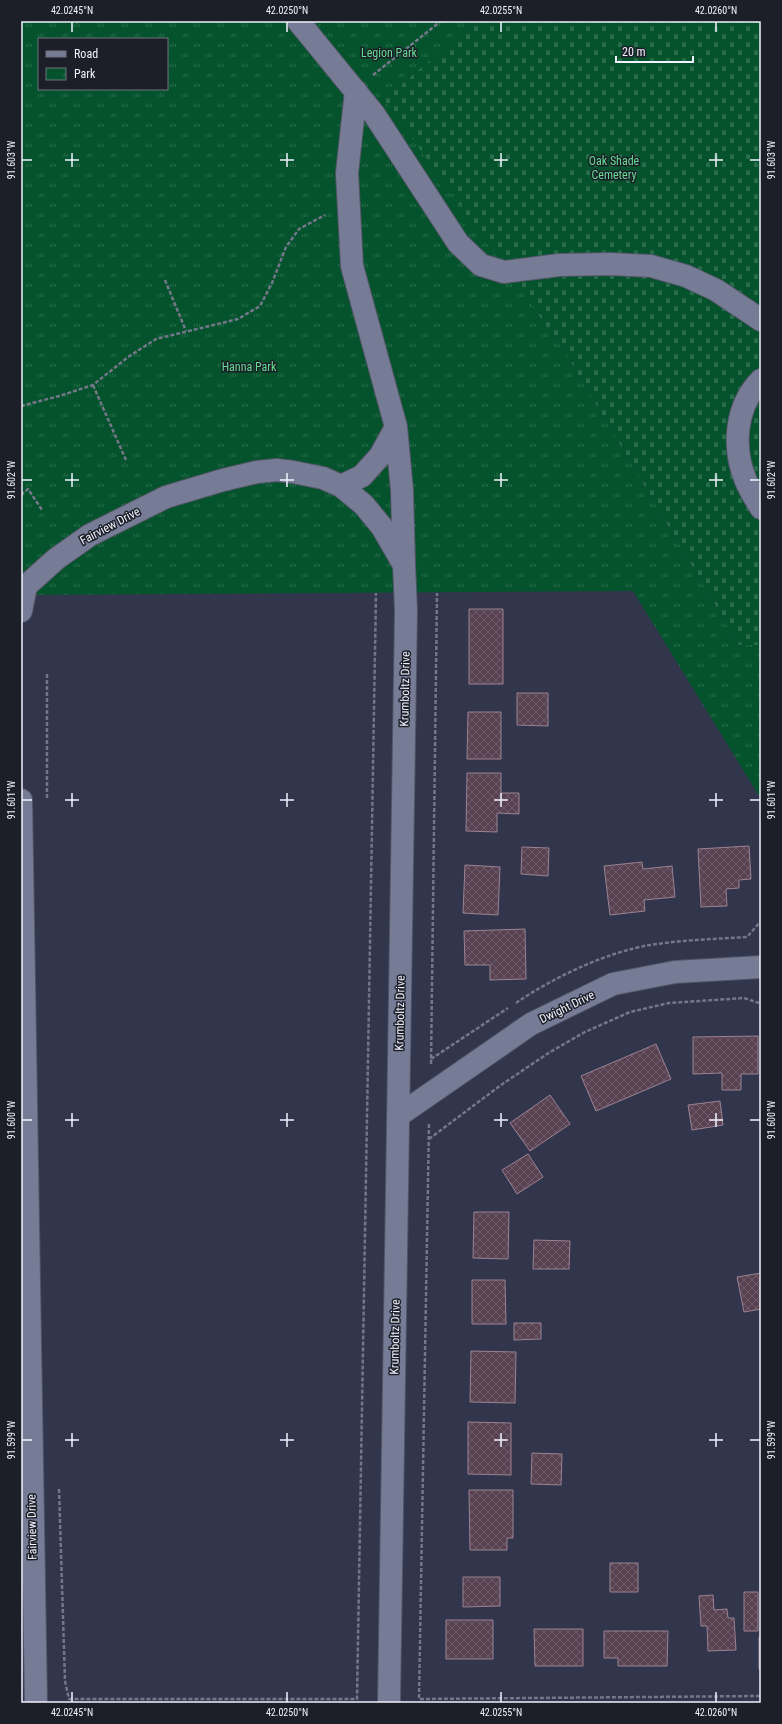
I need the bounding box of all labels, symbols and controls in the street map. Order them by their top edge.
text: 42.0245°N [51,5,93,16]
text: 42.0250°N [266,5,308,16]
text: 42.0255°N [480,5,522,16]
text: 42.0260°N [695,5,737,16]
legend [38,38,168,90]
scale bar [616,38,693,64]
text: 20 m [622,45,646,59]
park label: Legion Park [361,46,418,60]
text: Road [74,47,98,61]
text: Park [74,67,96,81]
text: 91.603°W [6,140,17,179]
text: 91.603°W [766,140,777,179]
park label: Oak Shade Cemetery [589,154,640,182]
park label: Hanna Park [222,360,277,374]
text: 91.602°W [6,460,17,499]
text: 91.602°W [766,460,777,499]
street label: Fairview Drive [78,504,143,548]
street label: Krumboltz Drive [397,651,413,727]
text: 91.601°W [6,780,17,819]
text: 91.601°W [766,780,777,819]
street label: Krumboltz Drive [392,975,408,1051]
street label: Dwight Drive [537,988,597,1026]
text: 91.600°W [6,1100,17,1139]
text: 91.600°W [766,1100,777,1139]
street label: Krumboltz Drive [387,1299,403,1375]
text: 91.599°W [6,1420,17,1459]
text: 91.599°W [766,1420,777,1459]
street label: Fairview Drive [24,1494,40,1560]
text: 42.0245°N [51,1707,93,1718]
text: 42.0250°N [266,1707,308,1718]
text: 42.0255°N [480,1707,522,1718]
text: 42.0260°N [695,1707,737,1718]

